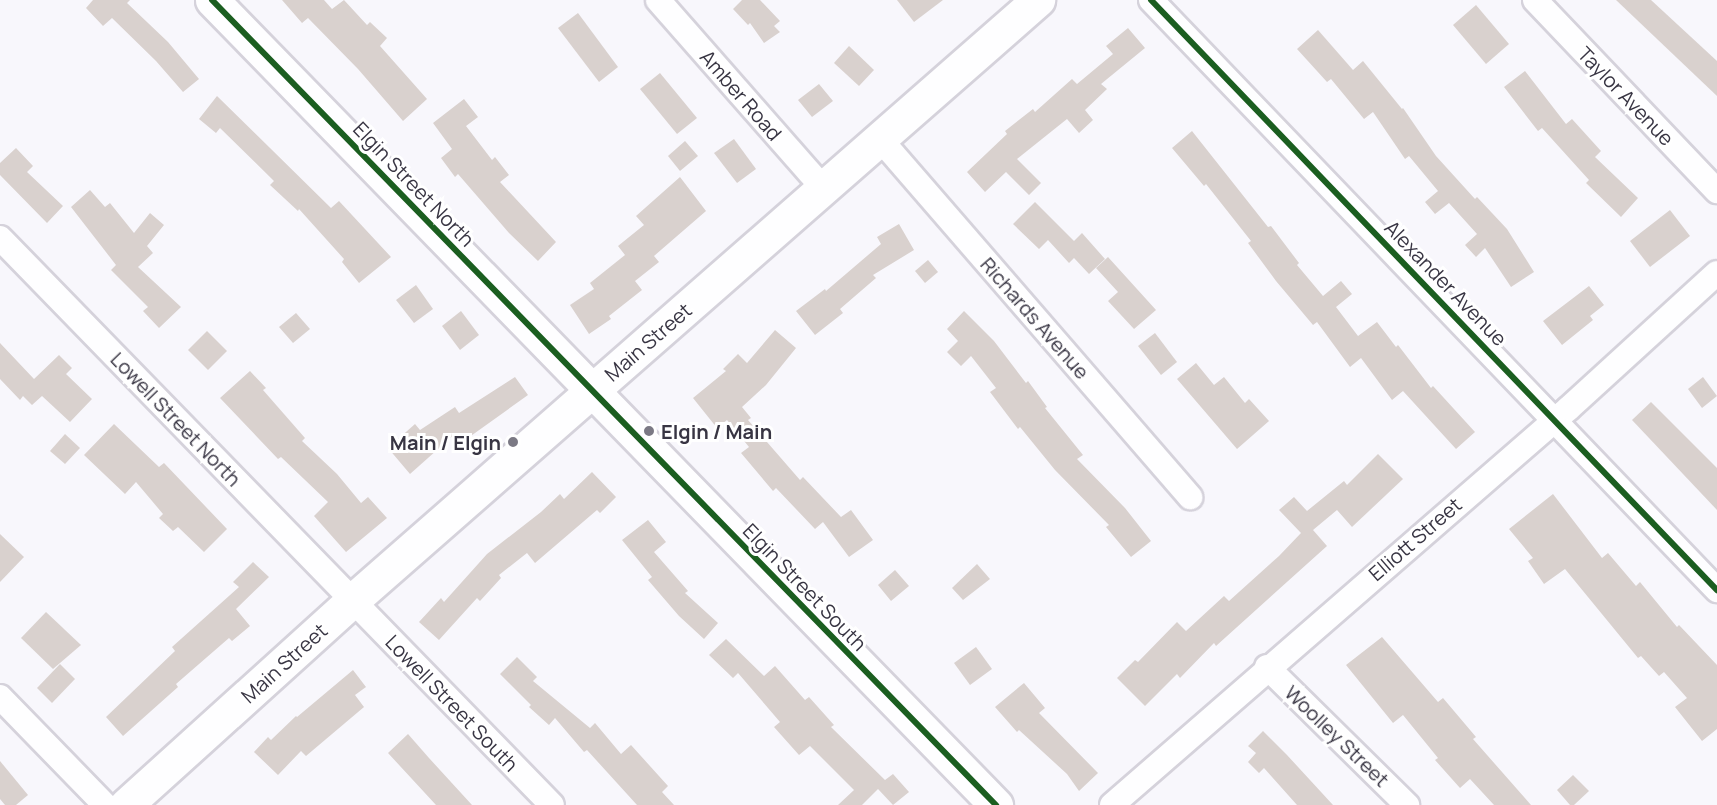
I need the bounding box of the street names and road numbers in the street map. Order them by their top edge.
street label: Taylor Avenue [1573,42,1679,150]
street label: Amber Road [695,45,787,145]
street label: Elgin Street North [348,117,480,251]
street label: Alexander Avenue [1380,215,1512,351]
street label: Richards Avenue [976,252,1094,384]
street label: Main Street [600,298,696,386]
street label: Lowell Street North [106,347,246,491]
street label: Elliott Street [1364,492,1466,586]
street label: Elgin Street South [738,519,872,655]
street label: Main Street [236,618,332,708]
street label: Lowell Street South [381,630,523,776]
street label: Woolley Street [1280,680,1394,792]

